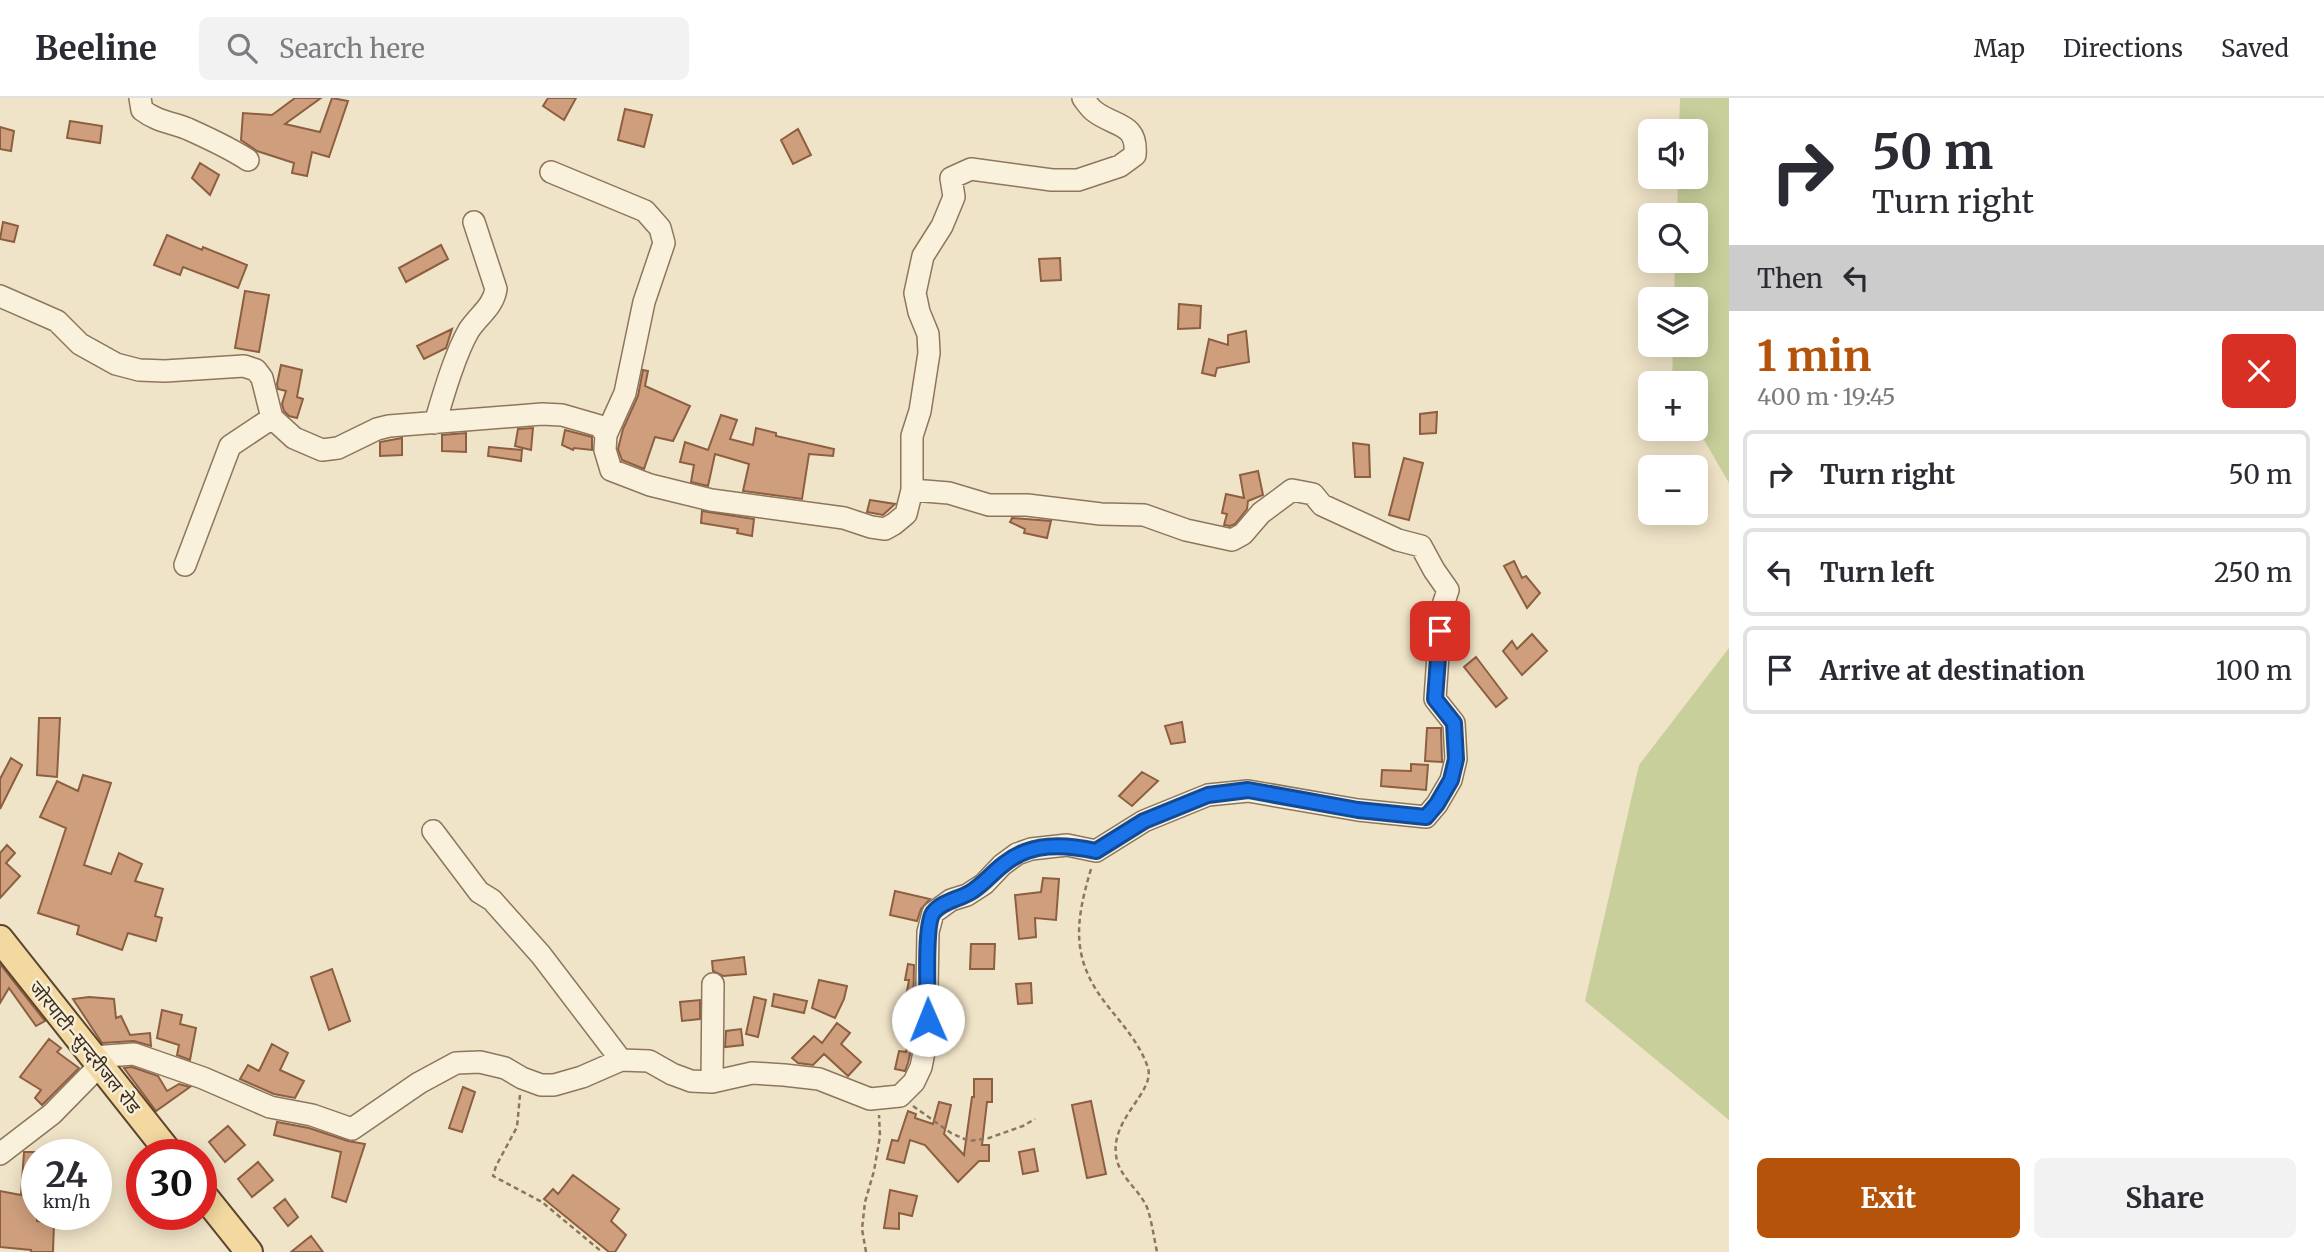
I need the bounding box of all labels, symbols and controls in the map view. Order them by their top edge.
search box [199,17,689,80]
text: Beeline [35,28,157,69]
icon: search [223,29,261,67]
text: Search here [279,32,425,65]
text: Map [1974,33,2025,64]
text: Directions [2063,33,2183,64]
text: Saved [2221,33,2289,64]
map controls [1638,119,1708,525]
button: sound [1638,119,1708,189]
text: 50 m [1872,121,1993,182]
icon: right [1757,126,1848,217]
text: Turn right [1872,182,2034,222]
button: search [1638,203,1708,273]
icon: left [1837,259,1875,297]
text: Then [1757,262,1823,295]
button: layers [1638,287,1708,357]
text: 1 min [1757,330,1871,382]
button: close [2222,334,2296,408]
button: + [1638,371,1708,441]
text: 400 m · 19:45 [1757,382,1895,411]
button: − [1638,455,1708,525]
icon: right [1761,455,1799,493]
text: Turn right [1820,458,1955,491]
text: 50 m [2228,458,2292,491]
icon: left [1761,553,1799,591]
text: Turn left [1820,556,1934,589]
text: 250 m [2214,556,2292,589]
pin [1410,601,1470,661]
icon: arrive [1421,612,1459,650]
icon: arrive [1761,651,1799,689]
text: Arrive at destination [1820,654,2085,687]
text: 100 m [2216,654,2292,687]
street label: जोरपाटी-सुन्दरीजल रोड [23,976,146,1120]
position arrow [891,983,965,1057]
speed limit sign: 30 [126,1139,217,1230]
text: 24 [45,1153,88,1197]
button: Exit [1757,1158,2020,1238]
button: Share [2034,1158,2296,1238]
text: km/h [43,1190,90,1213]

